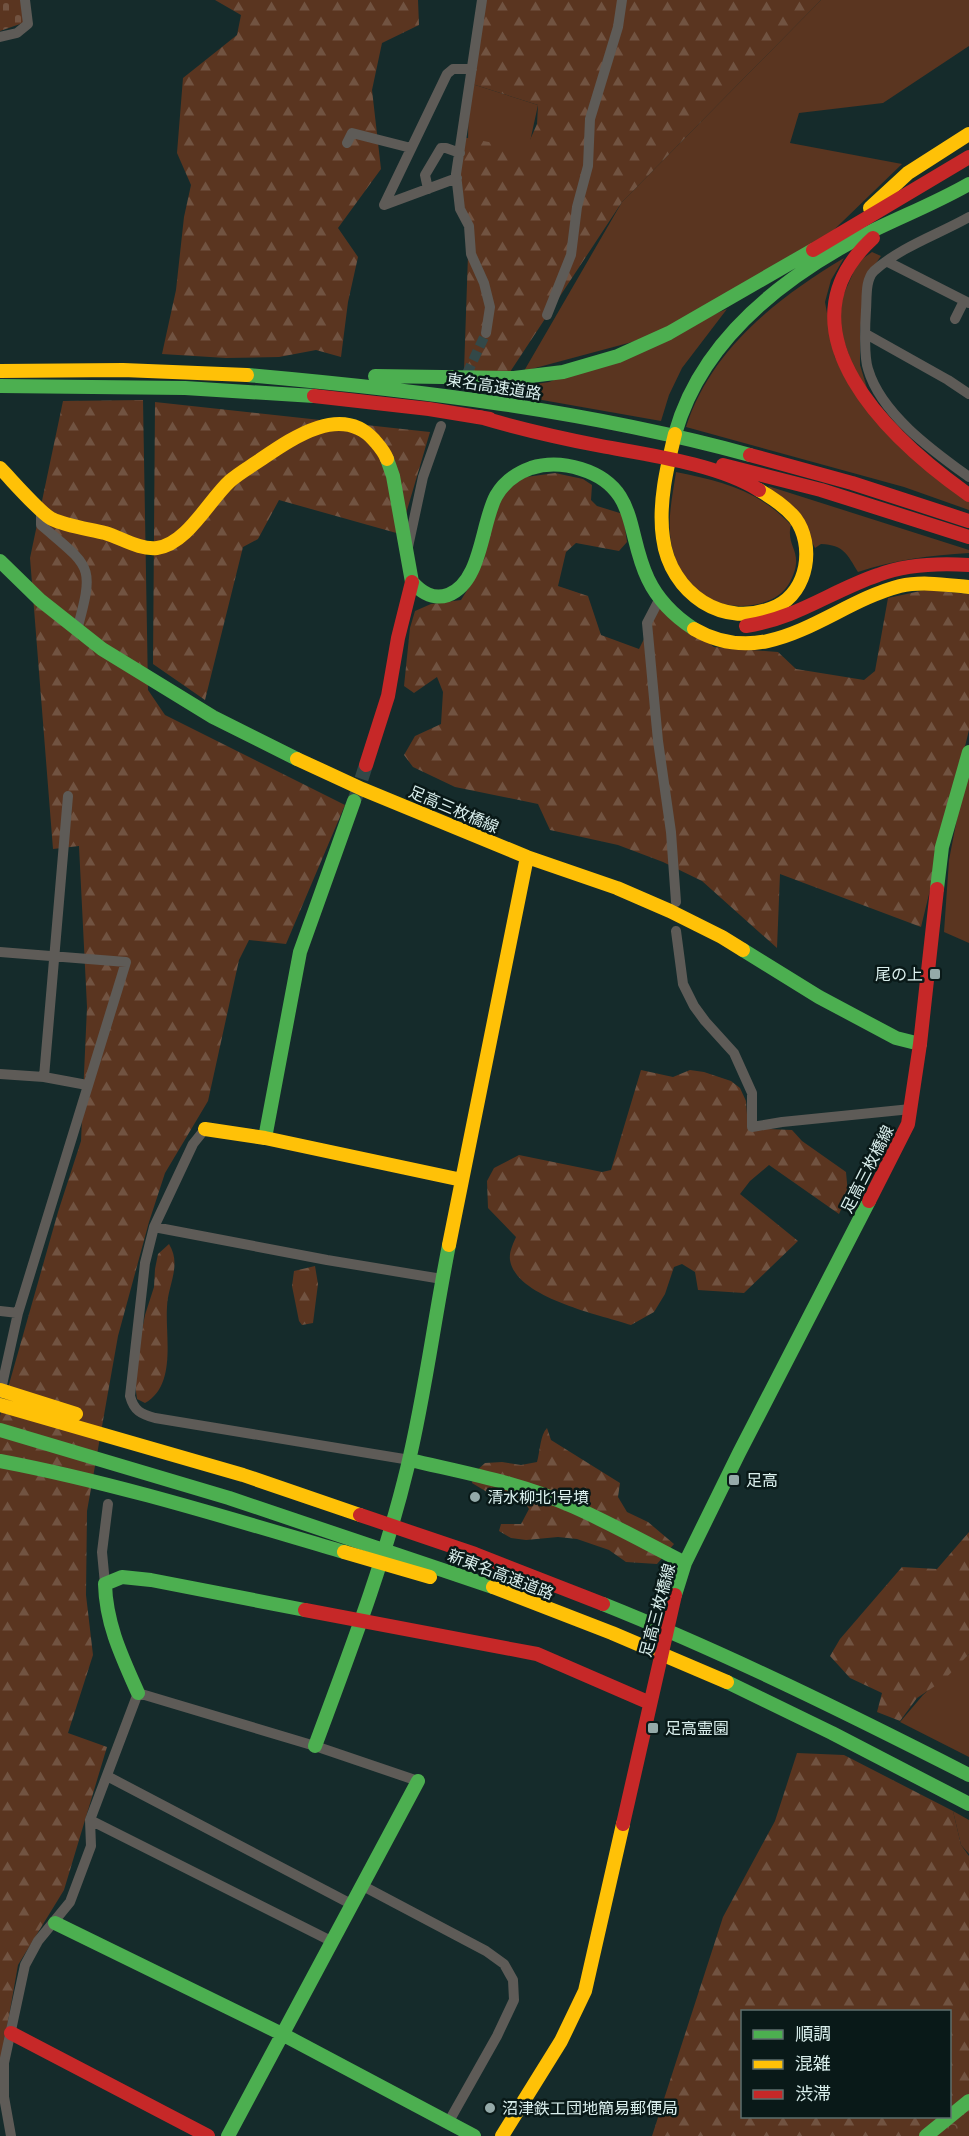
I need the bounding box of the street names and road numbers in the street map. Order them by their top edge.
street label: 東名高速道路 [445,369,543,403]
street label: 足高三枚橋線 [406,781,502,837]
street label: 足高三枚橋線 [836,1122,898,1216]
street label: 新東名高速道路 [445,1545,557,1603]
street label: 足高三枚橋線 [635,1561,679,1659]

